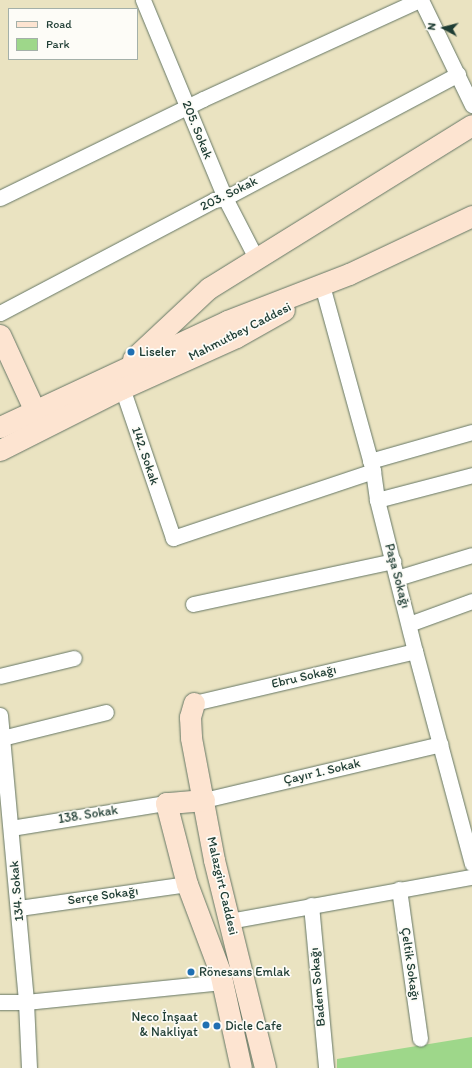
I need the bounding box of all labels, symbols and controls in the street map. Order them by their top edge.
legend [8,8,138,60]
north arrow [424,8,464,48]
text: Road [46,17,72,31]
text: N [425,22,438,31]
text: Park [46,37,70,51]
street label: 205. Sokak [178,99,216,161]
street label: 203. Sokak [198,173,260,215]
street label: Mahmutbey Caddesi [186,299,294,365]
place label: Liseler [139,344,176,360]
marker: Liseler [126,347,136,357]
street label: 142. Sokak [128,425,162,487]
street label: Paşa Sokağı [381,542,413,610]
street label: Ebru Sokağı [270,662,338,692]
street label: Çayır 1. Sokak [282,756,362,788]
street label: 138. Sokak [57,803,119,827]
street label: Malazgirt Caddesi [203,835,241,937]
street label: 134. Sokak [7,860,27,922]
street label: Serçe Sokağı [67,883,139,909]
street label: Çeltik Sokağı [397,927,423,1001]
street label: Badem Sokağı [307,947,329,1027]
place label: Rönesans Emlak [199,964,291,980]
marker: Rönesans Emlak [186,967,196,977]
place label: Neco İnşaat & Nakliyat [131,1010,198,1041]
place label: Dicle Cafe [225,1018,282,1034]
marker: Neco İnşaat & Nakliyat [201,1020,211,1030]
marker: Dicle Cafe [212,1021,222,1031]

